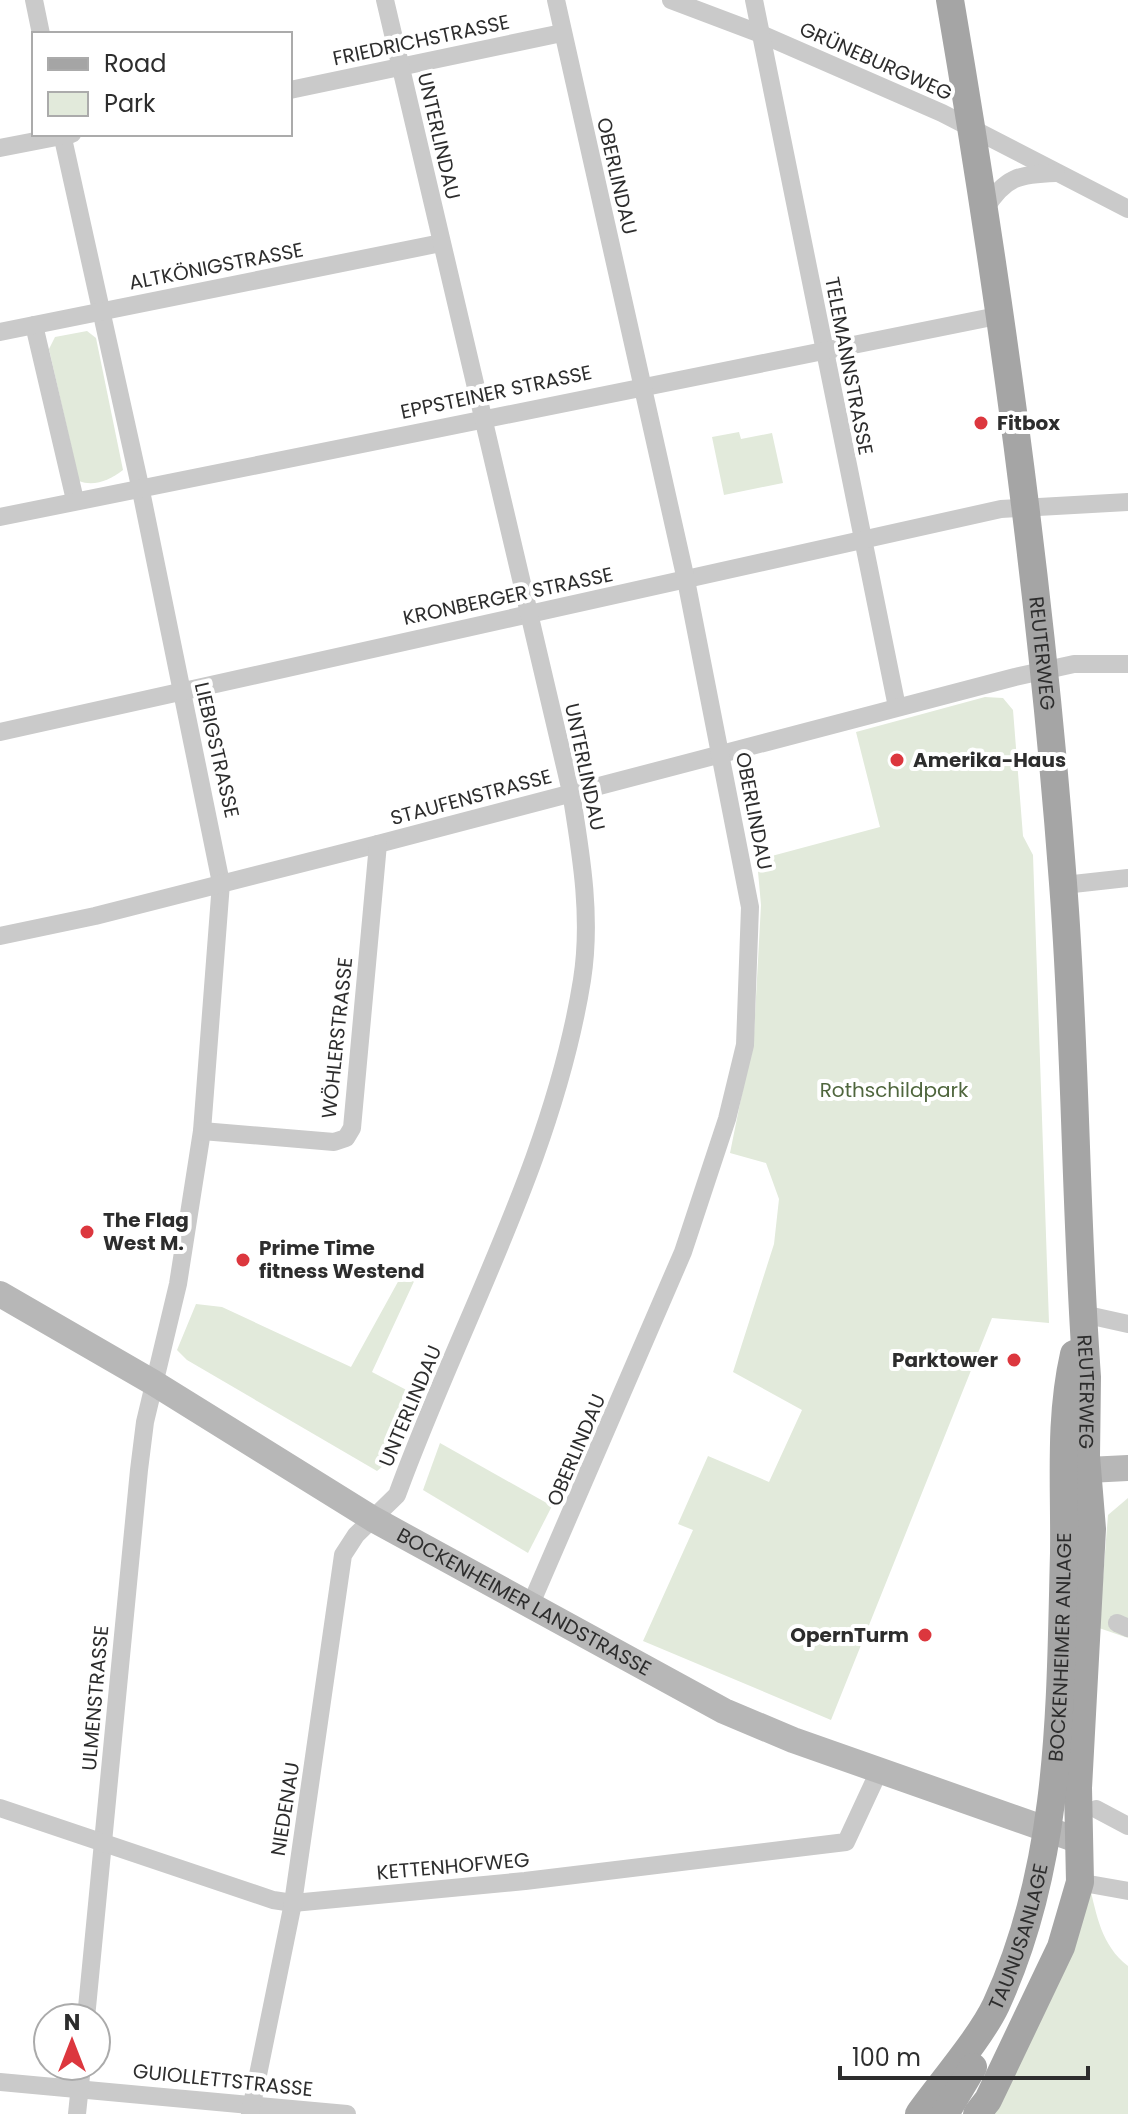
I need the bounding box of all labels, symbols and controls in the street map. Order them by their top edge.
street label: FRIEDRICHSTRASSE [330,8,512,72]
street label: GRÜNEBURGWEG [795,15,957,107]
legend [32,32,292,136]
text: Road [104,47,166,80]
street label: UNTERLINDAU [411,70,467,202]
text: Park [104,87,156,120]
street label: OBERLINDAU [590,115,644,237]
street label: ALTKÖNIGSTRASSE [126,235,306,297]
street label: TELEMANNSTRASSE [818,275,880,457]
street label: EPPSTEINER STRASSE [398,358,594,426]
place label: Fitbox [997,409,1060,437]
marker: Fitbox [972,414,990,432]
street label: KRONBERGER STRASSE [400,560,616,632]
street label: REUTERWEG [1022,595,1062,712]
street label: LIEBIGSTRASSE [188,679,246,821]
street label: UNTERLINDAU [558,701,612,833]
place label: Amerika-Haus [913,746,1066,774]
street label: OBERLINDAU [729,750,779,872]
marker: Amerika-Haus [888,751,906,769]
street label: STAUFENSTRASSE [387,762,555,832]
street label: WÖHLERSTRASSE [315,956,359,1120]
park label: Rothschildpark [820,1076,969,1104]
place label: The Flag West M. [103,1206,189,1257]
marker: The Flag West M. [78,1223,96,1241]
place label: Prime Time fitness Westend [259,1234,425,1285]
marker: Prime Time fitness Westend [234,1251,252,1269]
street label: REUTERWEG [1070,1334,1101,1449]
street label: UNTERLINDAU [372,1341,448,1471]
place label: Parktower [892,1346,998,1374]
marker: Parktower [1005,1351,1023,1369]
street label: OBERLINDAU [540,1390,612,1510]
street label: BOCKENHEIMER LANDSTRASSE [392,1521,656,1683]
street label: BOCKENHEIMER ANLAGE [1041,1532,1078,1763]
place label: OpernTurm [790,1621,909,1649]
street label: ULMENSTRASSE [75,1624,115,1772]
marker: OpernTurm [916,1626,934,1644]
street label: NIEDENAU [264,1760,306,1858]
street label: KETTENHOFWEG [375,1845,531,1887]
street label: TAUNUSANLAGE [982,1861,1055,2014]
north arrow [32,2002,112,2082]
text: N [64,2007,80,2038]
scale bar [840,2030,1088,2080]
text: 100 m [852,2041,921,2074]
street label: GUIOLLETTSTRASSE [132,2057,314,2103]

